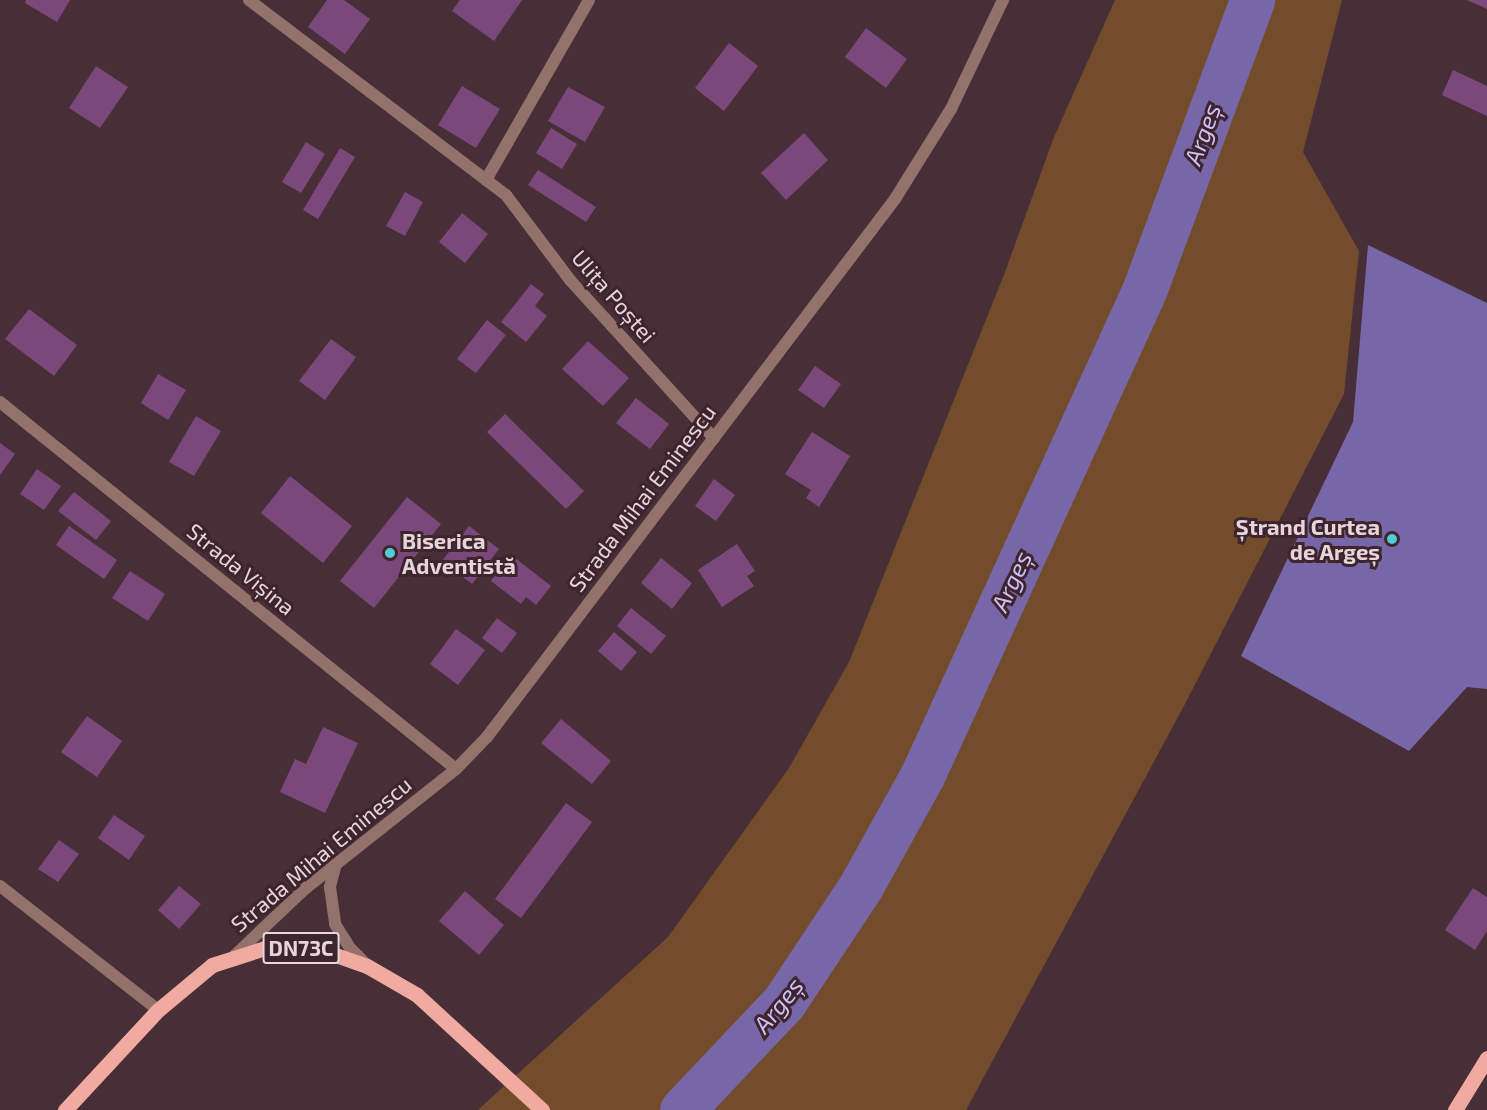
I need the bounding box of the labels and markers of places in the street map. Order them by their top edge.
place label: Ștrand Curtea de Argeș [1236,513,1380,564]
place label: Biserica Adventistă [402,527,516,578]
marker: Ștrand Curtea de Argeș [1385,532,1399,546]
marker: Biserica Adventistă [383,546,397,560]

